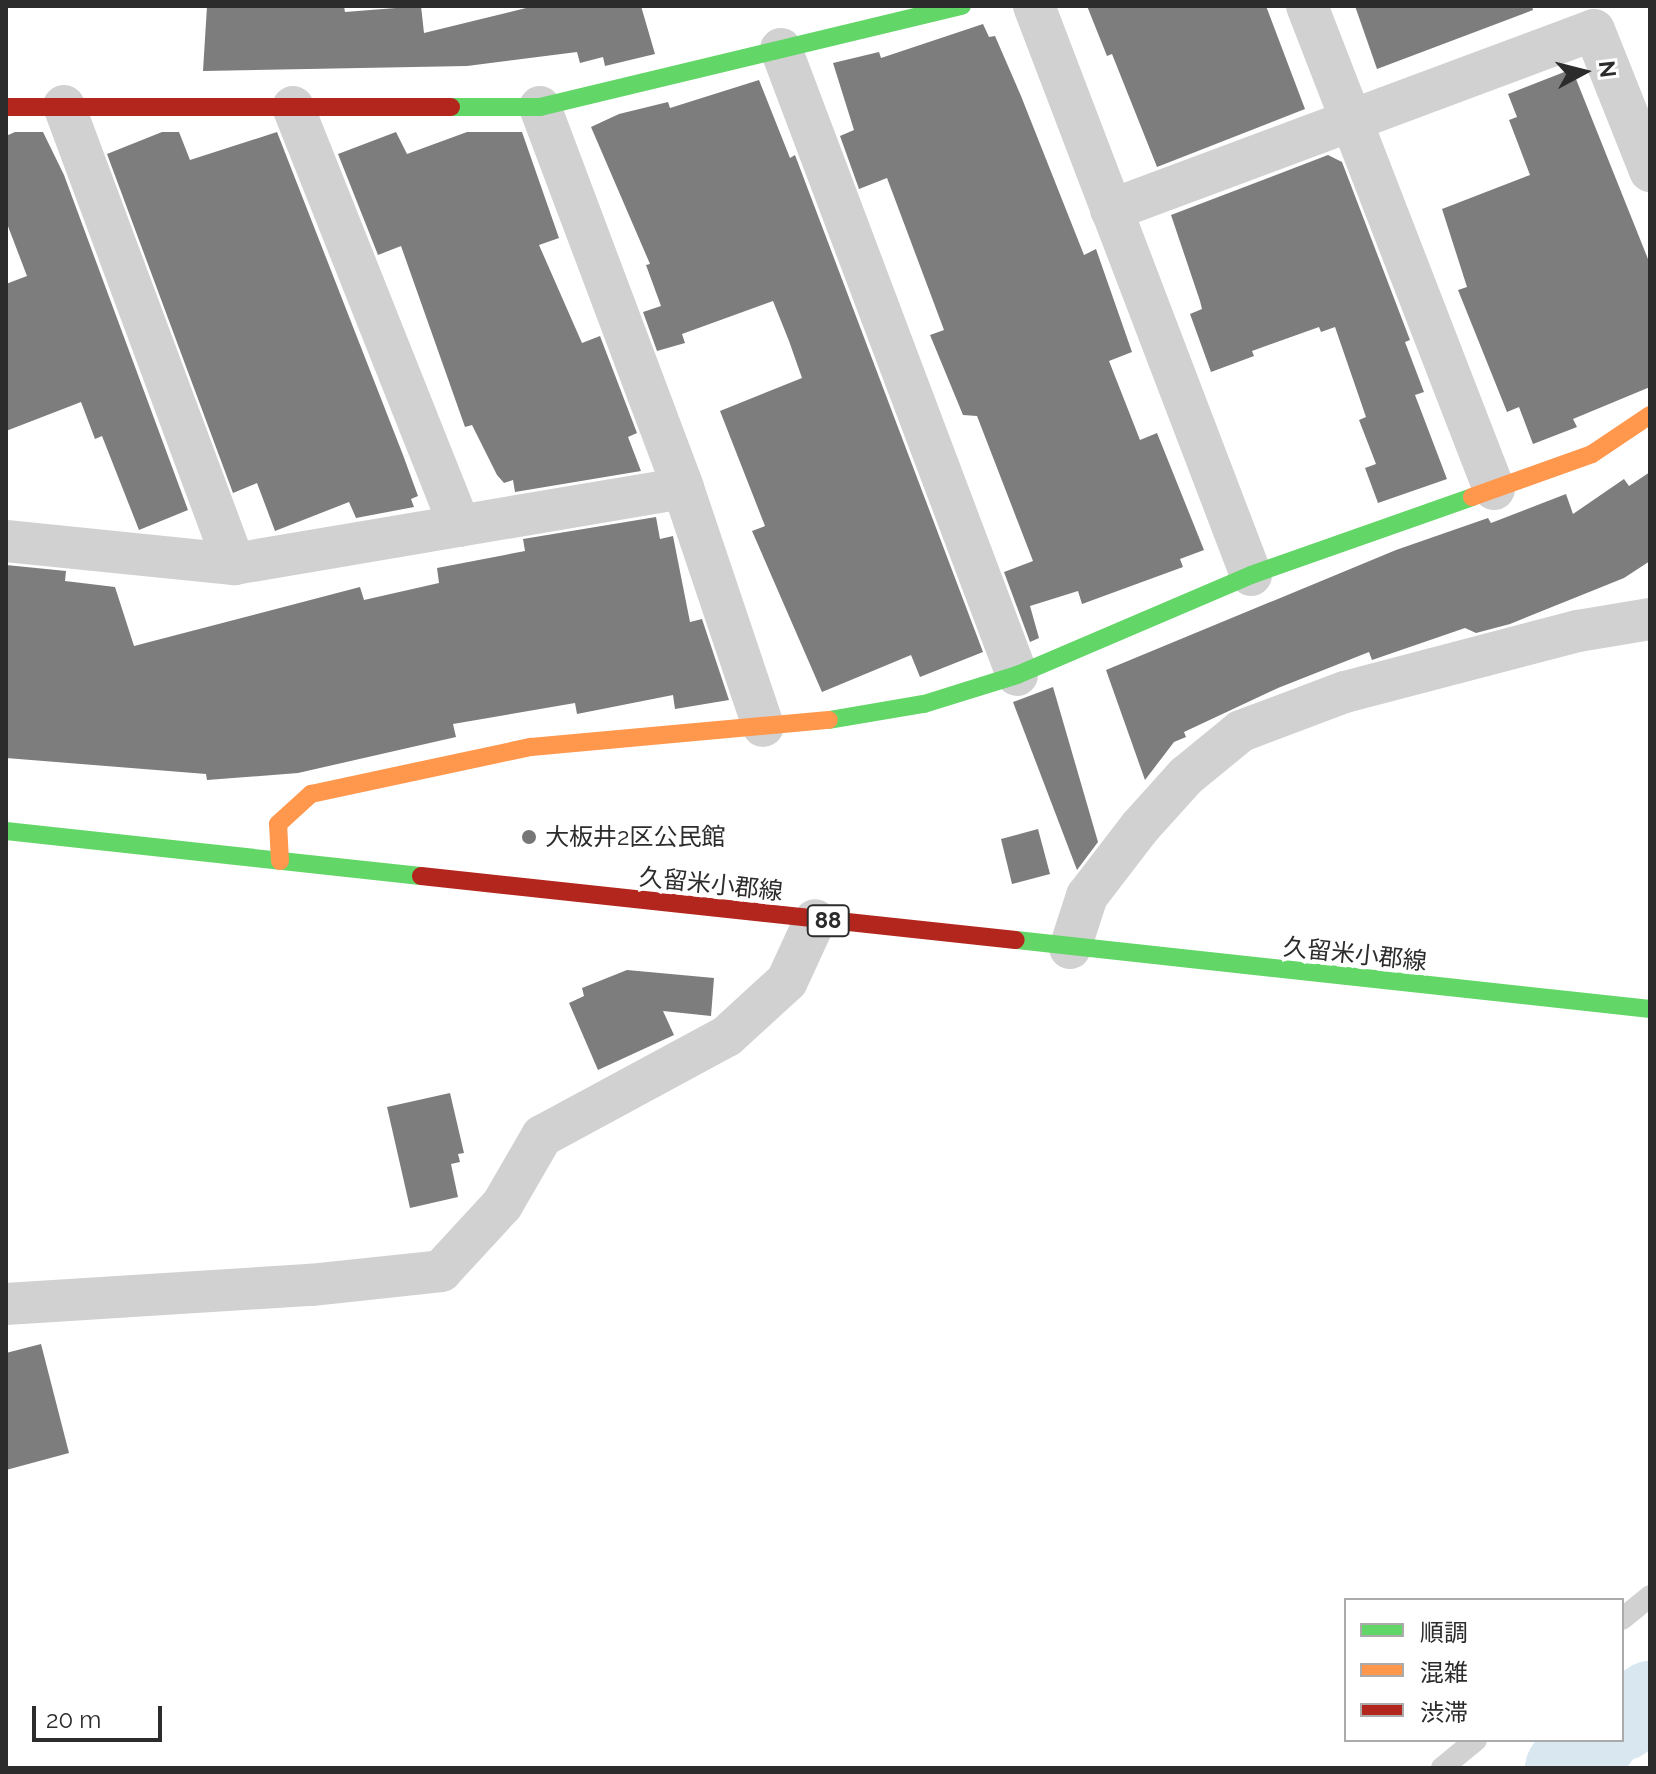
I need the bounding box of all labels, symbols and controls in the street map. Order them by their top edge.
north arrow [1544,32,1624,112]
text: N [1594,59,1622,79]
place label: 大板井2区公民館 [545,823,726,851]
marker: 大板井2区公民館 [520,828,538,846]
street label: 久留米小郡線 [638,862,784,906]
road number: 88 [806,903,850,939]
street label: 久留米小郡線 [1282,932,1428,976]
legend [1344,1598,1624,1742]
text: 順調 [1420,1618,1468,1647]
text: 混雑 [1420,1658,1468,1687]
scale bar [36,1690,166,1740]
text: 渋滞 [1420,1698,1468,1727]
text: 20 m [46,1705,101,1734]

